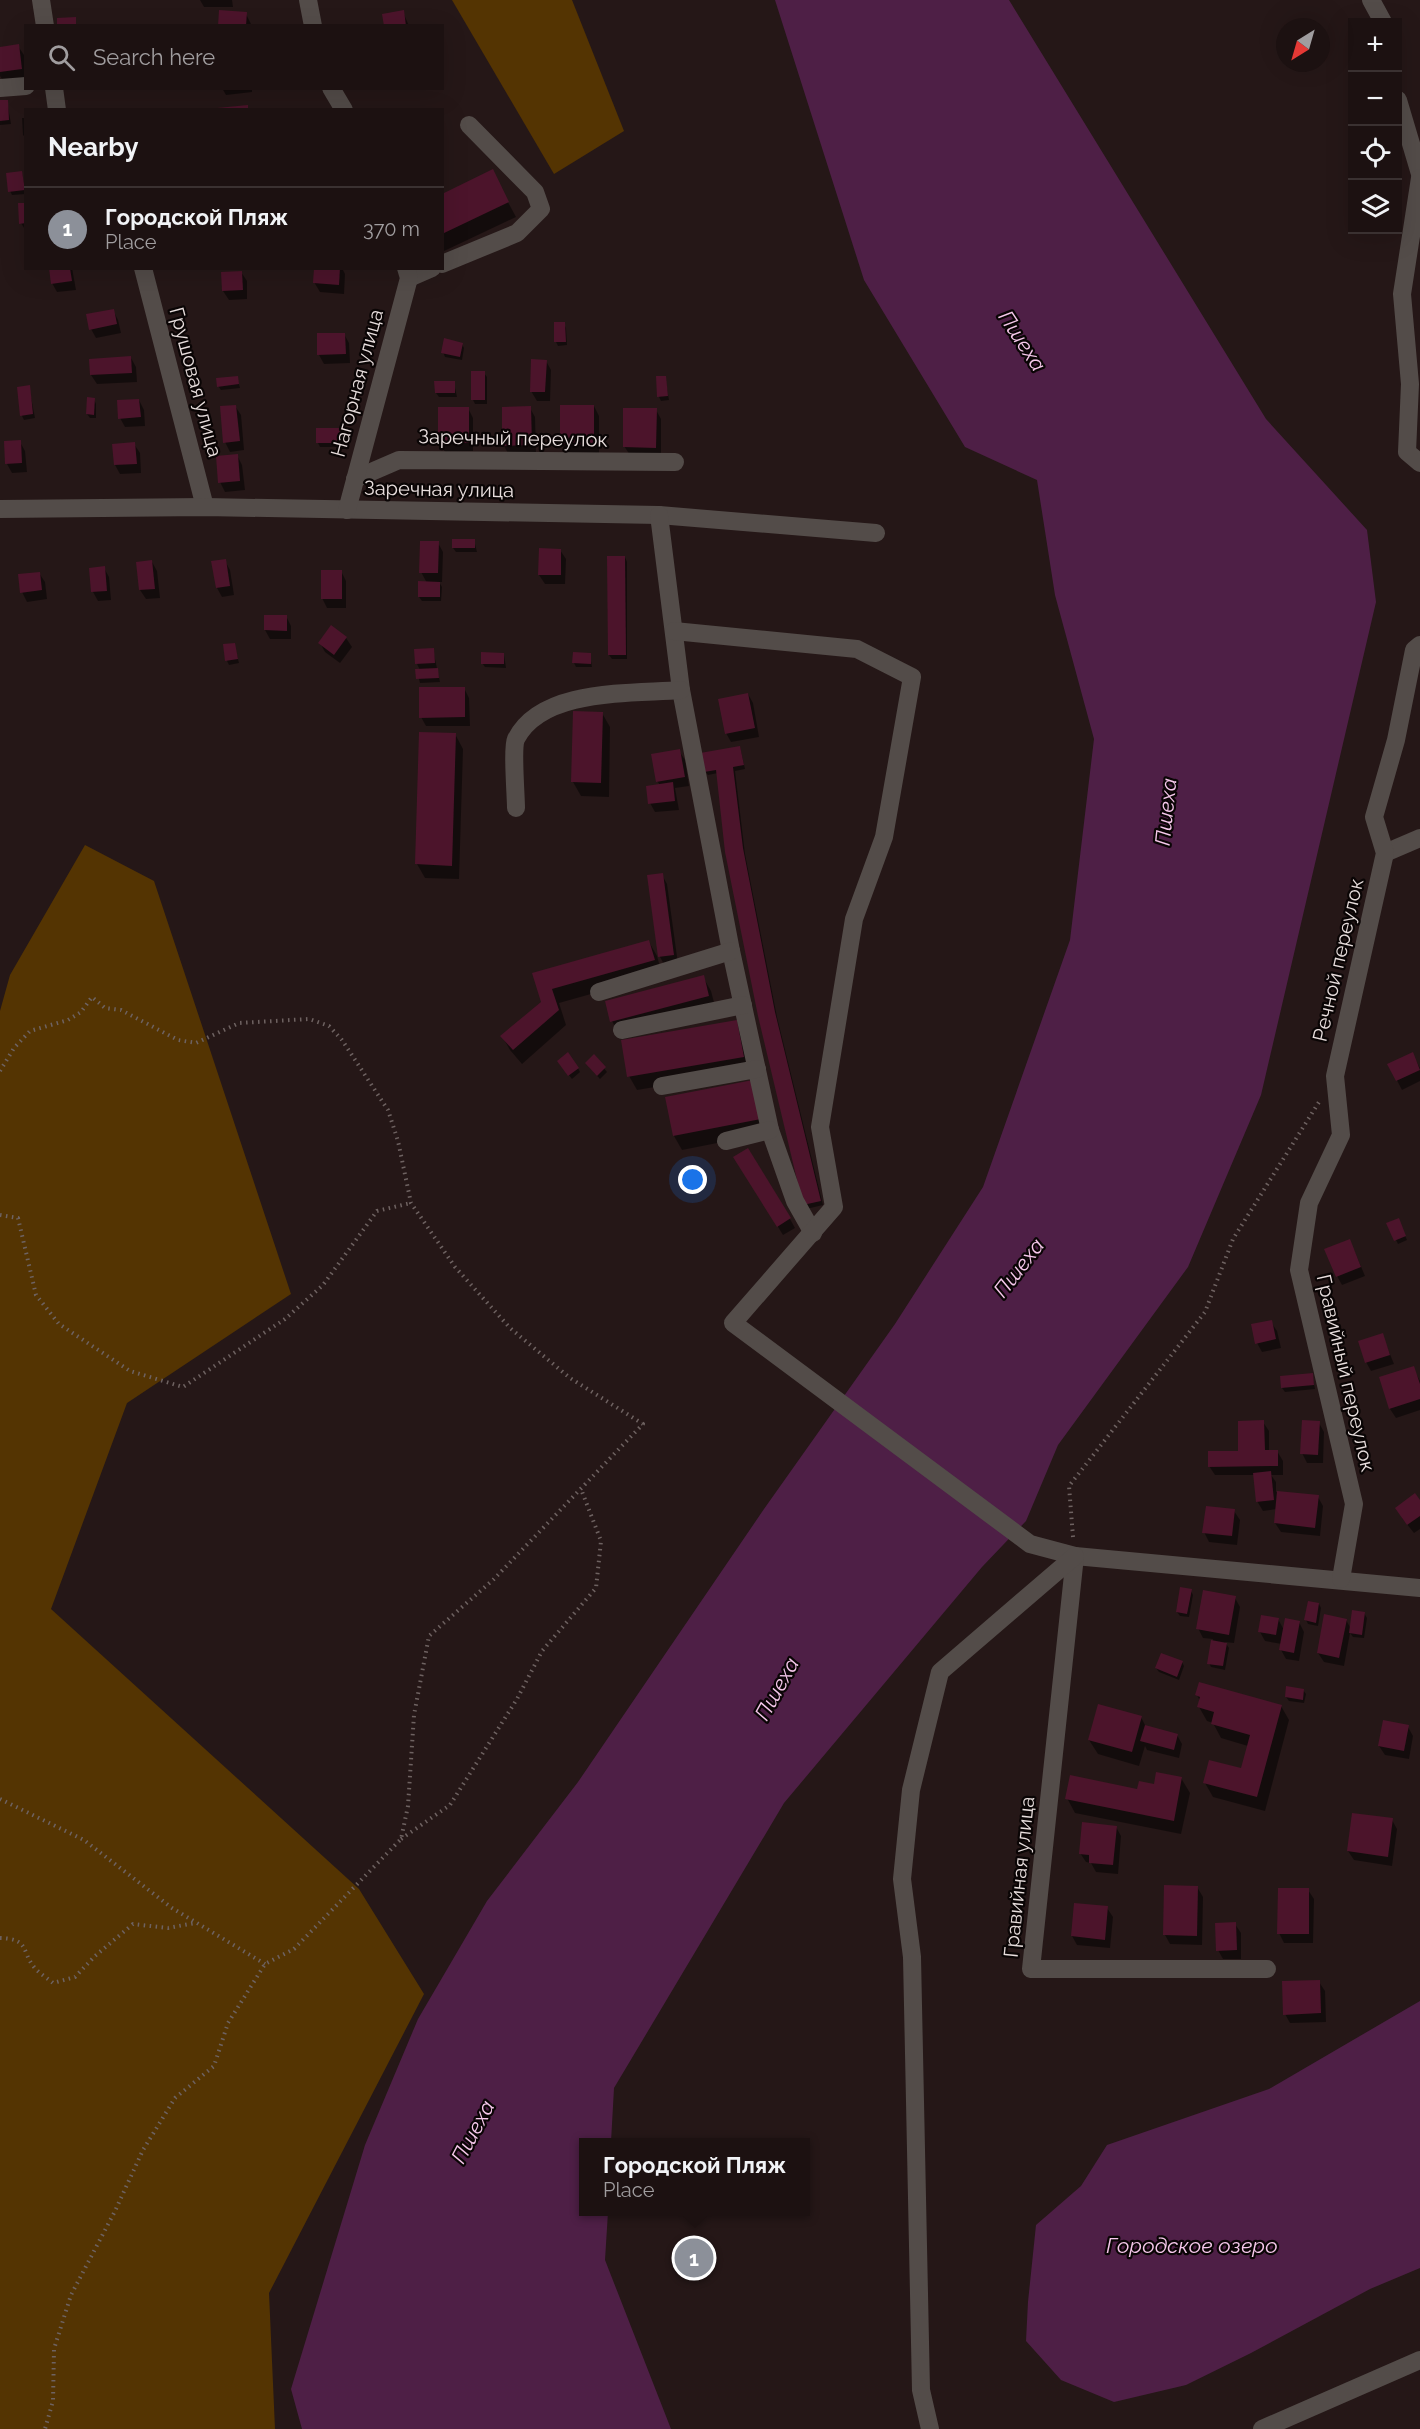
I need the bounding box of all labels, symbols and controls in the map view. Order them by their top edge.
north arrow [1276,18,1330,72]
map controls [1348,18,1402,234]
button: + [1348,18,1402,72]
search box [24,24,444,90]
icon: search [45,41,78,74]
text: Search here [93,44,215,70]
button: − [1348,72,1402,126]
button: locate [1348,126,1402,180]
text: Nearby [48,132,138,162]
button: layers [1348,180,1402,234]
text: Городской Пляж [105,204,288,230]
text: 1 [63,217,72,241]
text: 370 m [363,217,420,241]
text: Place [105,230,156,254]
street label: Грушовая улица [164,304,228,460]
street label: Нагорная улица [326,306,388,460]
water label: Пшеха [994,306,1051,376]
street label: Заречный переулок [418,424,608,452]
street label: Заречная улица [364,476,514,502]
water label: Пшеха [1150,777,1181,847]
street label: Речной переулок [1308,876,1368,1044]
your location [678,1165,707,1194]
water label: Пшеха [988,1233,1049,1302]
street label: Гравийный переулок [1312,1272,1380,1474]
water label: Пшеха [749,1653,804,1724]
street label: Гравийная улица [999,1795,1039,1959]
water label: Пшеха [446,2096,499,2167]
popup [579,2138,810,2216]
text: Городской Пляж [603,2152,786,2178]
text: Place [603,2178,654,2202]
water label: Городское озеро [1106,2233,1278,2258]
pin: 1 [674,2236,714,2280]

